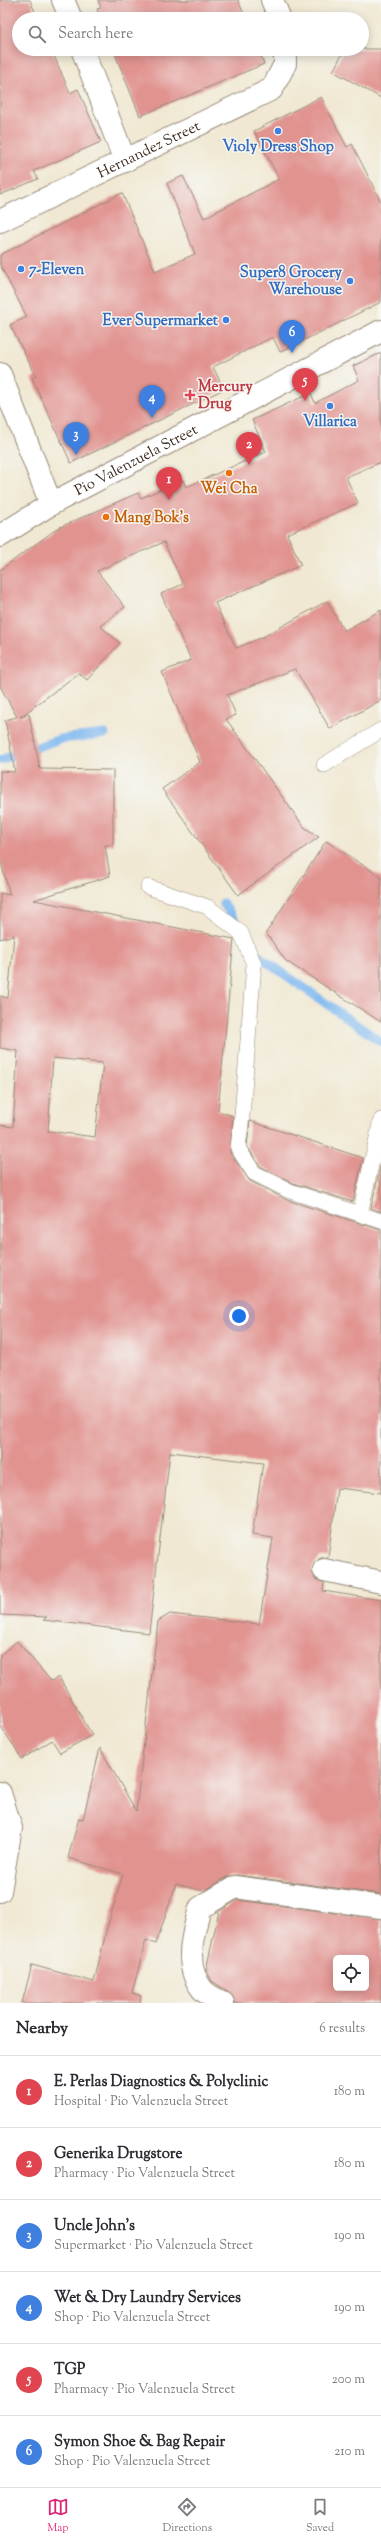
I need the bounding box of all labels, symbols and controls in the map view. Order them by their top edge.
search box [12,12,369,56]
icon: search [26,23,48,45]
text: Search here [58,24,133,45]
street label: Hernandez Street [94,116,204,184]
marker: Violy Dress Shop [273,126,283,136]
place label: Violy Dress Shop [222,137,335,158]
place label: 7-Eleven [29,260,85,281]
place label: Super8 Grocery Warehouse [240,263,343,301]
marker: 7-Eleven [16,264,26,274]
marker: Super8 Grocery Warehouse [345,276,355,286]
place label: Ever Supermarket [103,311,219,332]
marker: Ever Supermarket [221,315,231,325]
pin: 6 [279,320,305,353]
pin: 5 [292,368,318,401]
place label: Mercury Drug [198,377,253,415]
pin: 4 [139,385,165,418]
marker: Mercury Drug [185,390,195,400]
marker: Villarica [325,401,335,411]
place label: Villarica [303,412,357,433]
street label: Pio Valenzuela Street [71,420,202,502]
pin: 3 [63,422,89,455]
pin: 2 [236,432,262,465]
pin: 1 [156,467,182,500]
marker: Wei Cha [224,468,234,478]
place label: Wei Cha [200,479,258,500]
place label: Mang Bok's [114,508,189,529]
marker: Mang Bok's [101,512,111,522]
your location [229,1306,249,1326]
map controls [333,1955,369,1991]
button: locate [333,1955,369,1991]
text: Nearby [16,2017,68,2041]
text: 6 results [319,2020,365,2038]
text: E. Perlas Diagnostics & Polyclinic [54,2072,268,2093]
text: 1 [27,2083,31,2101]
text: 180 m [334,2083,365,2101]
text: Hospital · Pio Valenzuela Street [54,2093,228,2111]
text: Generika Drugstore [54,2144,182,2165]
text: 2 [26,2155,32,2173]
text: 180 m [334,2155,365,2173]
text: Pharmacy · Pio Valenzuela Street [54,2165,235,2183]
text: Uncle John's [54,2216,135,2237]
text: 3 [26,2227,32,2245]
text: 190 m [334,2227,365,2245]
text: Supermarket · Pio Valenzuela Street [54,2237,253,2255]
text: Wet & Dry Laundry Services [54,2288,241,2309]
text: 4 [26,2299,32,2317]
text: 190 m [334,2299,365,2317]
text: Shop · Pio Valenzuela Street [54,2309,210,2327]
text: TGP [54,2360,85,2381]
text: 5 [27,2371,31,2389]
text: 200 m [332,2371,365,2389]
text: Pharmacy · Pio Valenzuela Street [54,2381,235,2399]
text: Symon Shoe & Bag Repair [54,2432,225,2453]
text: 6 [26,2443,32,2461]
text: 210 m [334,2443,365,2461]
text: Shop · Pio Valenzuela Street [54,2453,210,2471]
tab: Map [47,2496,69,2536]
tab: Directions [163,2496,212,2536]
tab: Saved [306,2496,334,2536]

